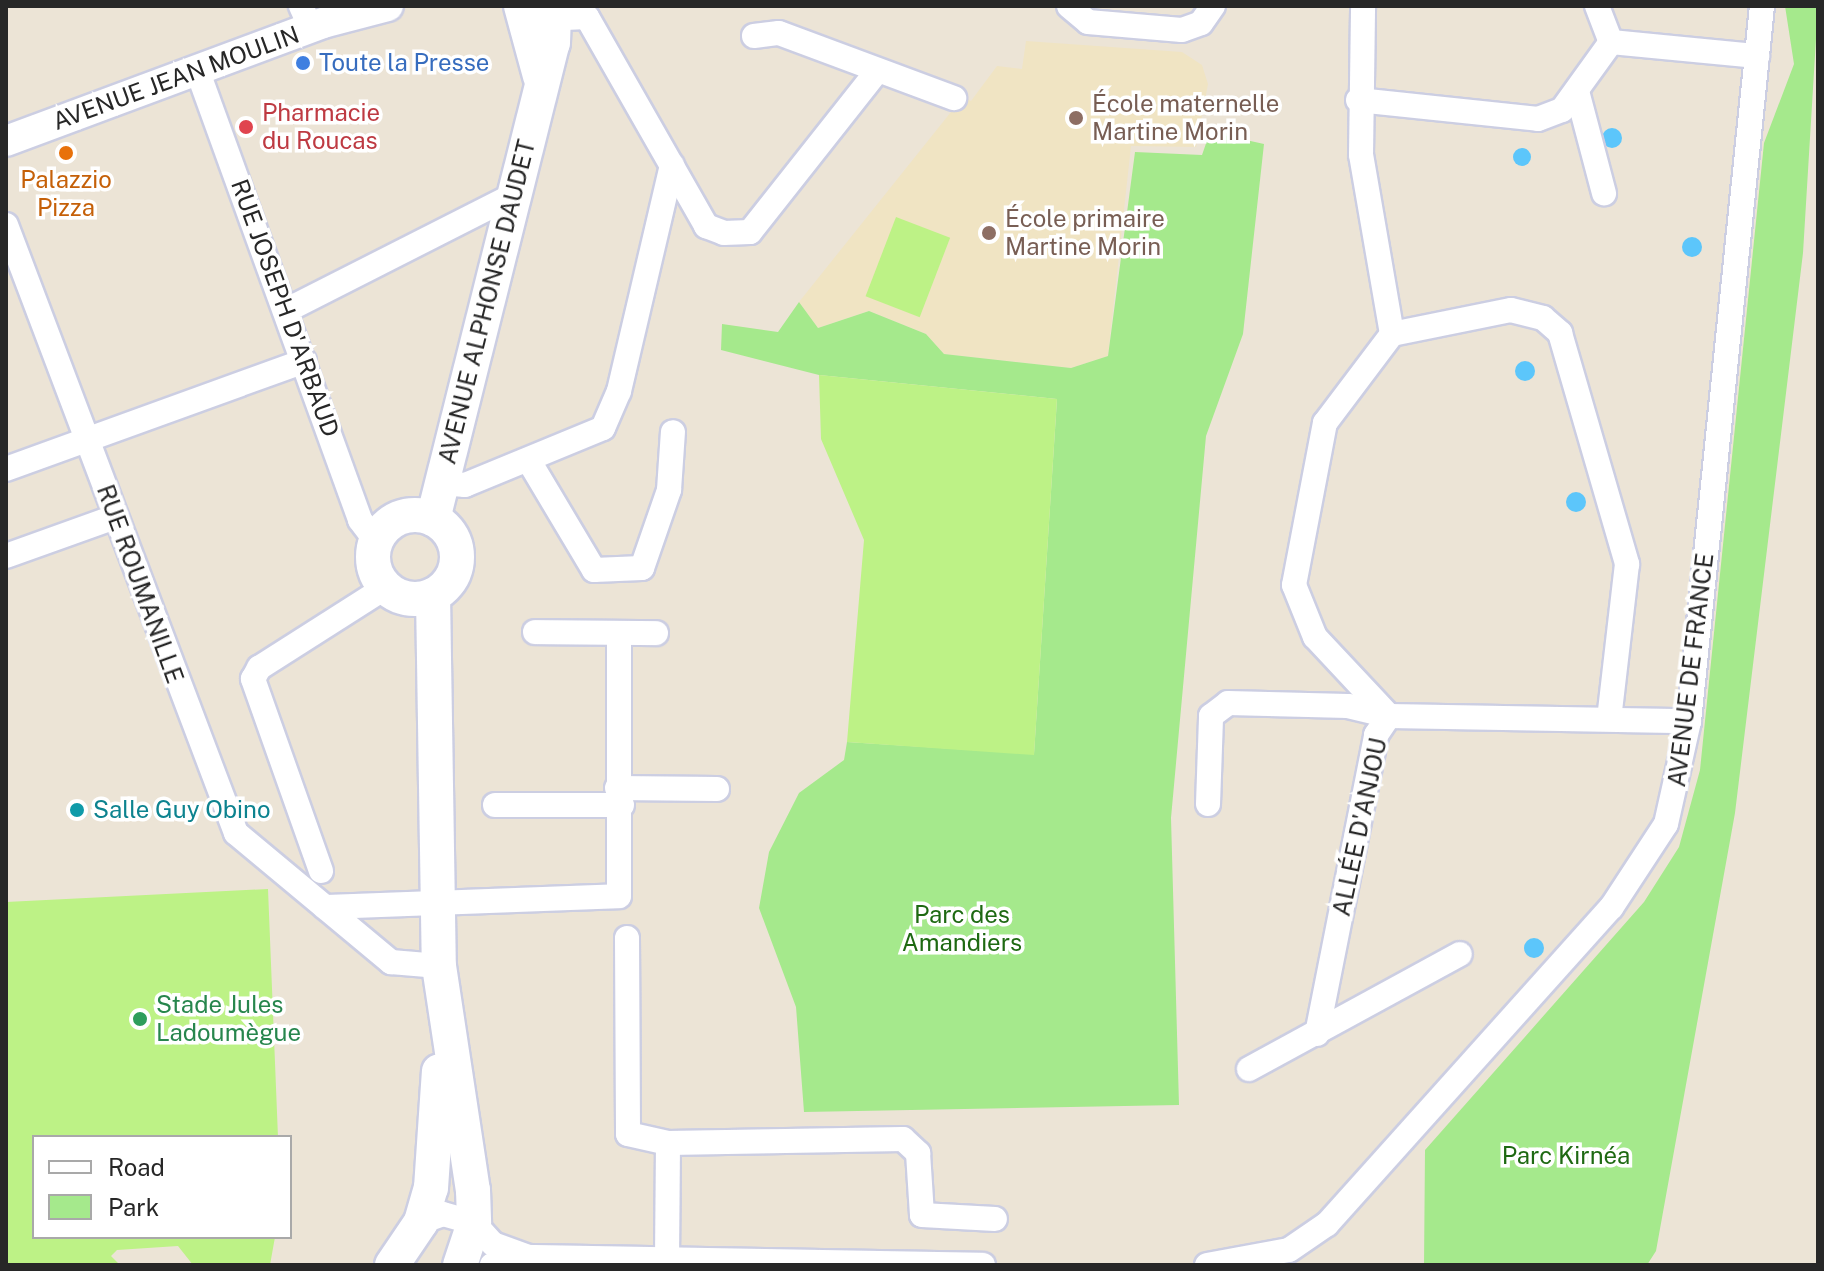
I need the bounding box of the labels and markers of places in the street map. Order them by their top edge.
place label: Toute la Presse [319,49,490,77]
marker: Toute la Presse [294,54,312,72]
place label: École maternelle Martine Morin [1092,90,1279,146]
place label: Pharmacie du Roucas [262,99,380,155]
marker: École maternelle Martine Morin [1067,109,1085,127]
marker: Pharmacie du Roucas [237,118,255,136]
marker: Palazzio Pizza [57,144,75,162]
place label: Palazzio Pizza [20,166,112,222]
place label: École primaire Martine Morin [1005,205,1165,261]
marker: École primaire Martine Morin [980,224,998,242]
place label: Salle Guy Obino [93,796,271,824]
marker: Salle Guy Obino [68,801,86,819]
place label: Stade Jules Ladoumègue [156,991,301,1047]
marker: Stade Jules Ladoumègue [131,1010,149,1028]

